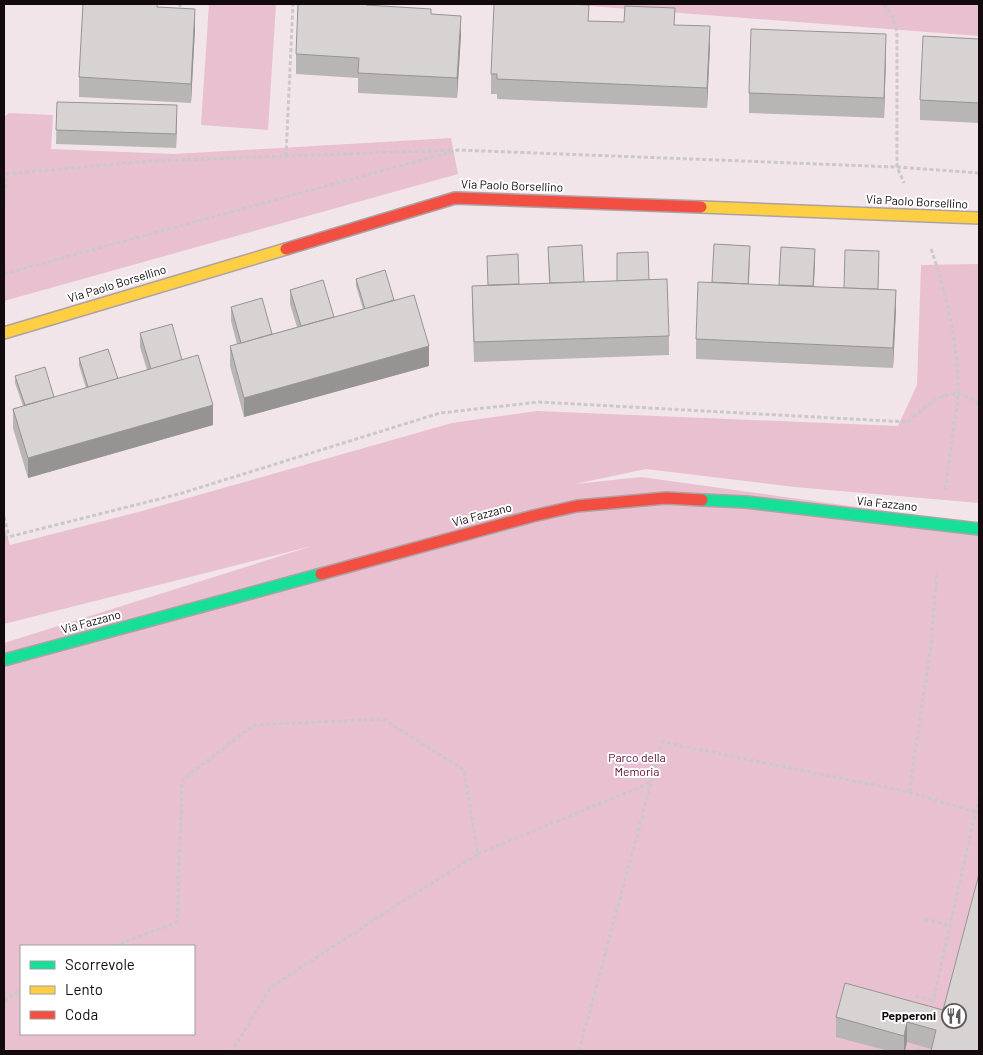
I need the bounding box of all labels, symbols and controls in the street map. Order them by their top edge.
street label: Via Paolo Borsellino [461,176,563,194]
street label: Via Paolo Borsellino [866,191,968,211]
street label: Via Paolo Borsellino [66,261,168,305]
street label: Via Fazzano [856,493,918,513]
street label: Via Fazzano [450,499,513,529]
street label: Via Fazzano [59,606,122,636]
park label: Parco della Memoria [608,750,666,778]
legend [20,945,195,1035]
text: Scorrevole [65,955,135,973]
text: Lento [65,980,103,998]
restaurant icon: Pepperoni [941,1003,967,1029]
text: Coda [65,1005,98,1023]
place label: Pepperoni [882,1008,936,1022]

